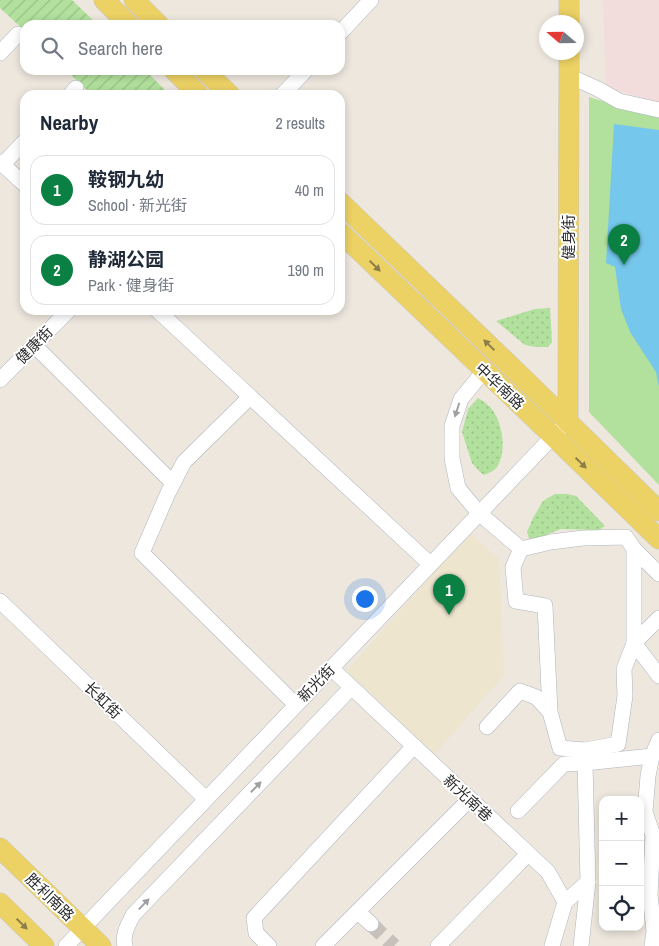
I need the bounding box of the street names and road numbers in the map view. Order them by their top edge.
street label: 健身街 [558,214,579,260]
street label: 健康街 [11,322,57,368]
street label: 中华南路 [471,358,529,414]
street label: 新光街 [293,660,339,706]
street label: 长虹街 [80,677,126,723]
street label: 新光南巷 [439,770,497,826]
street label: 胜利南路 [21,869,79,925]

